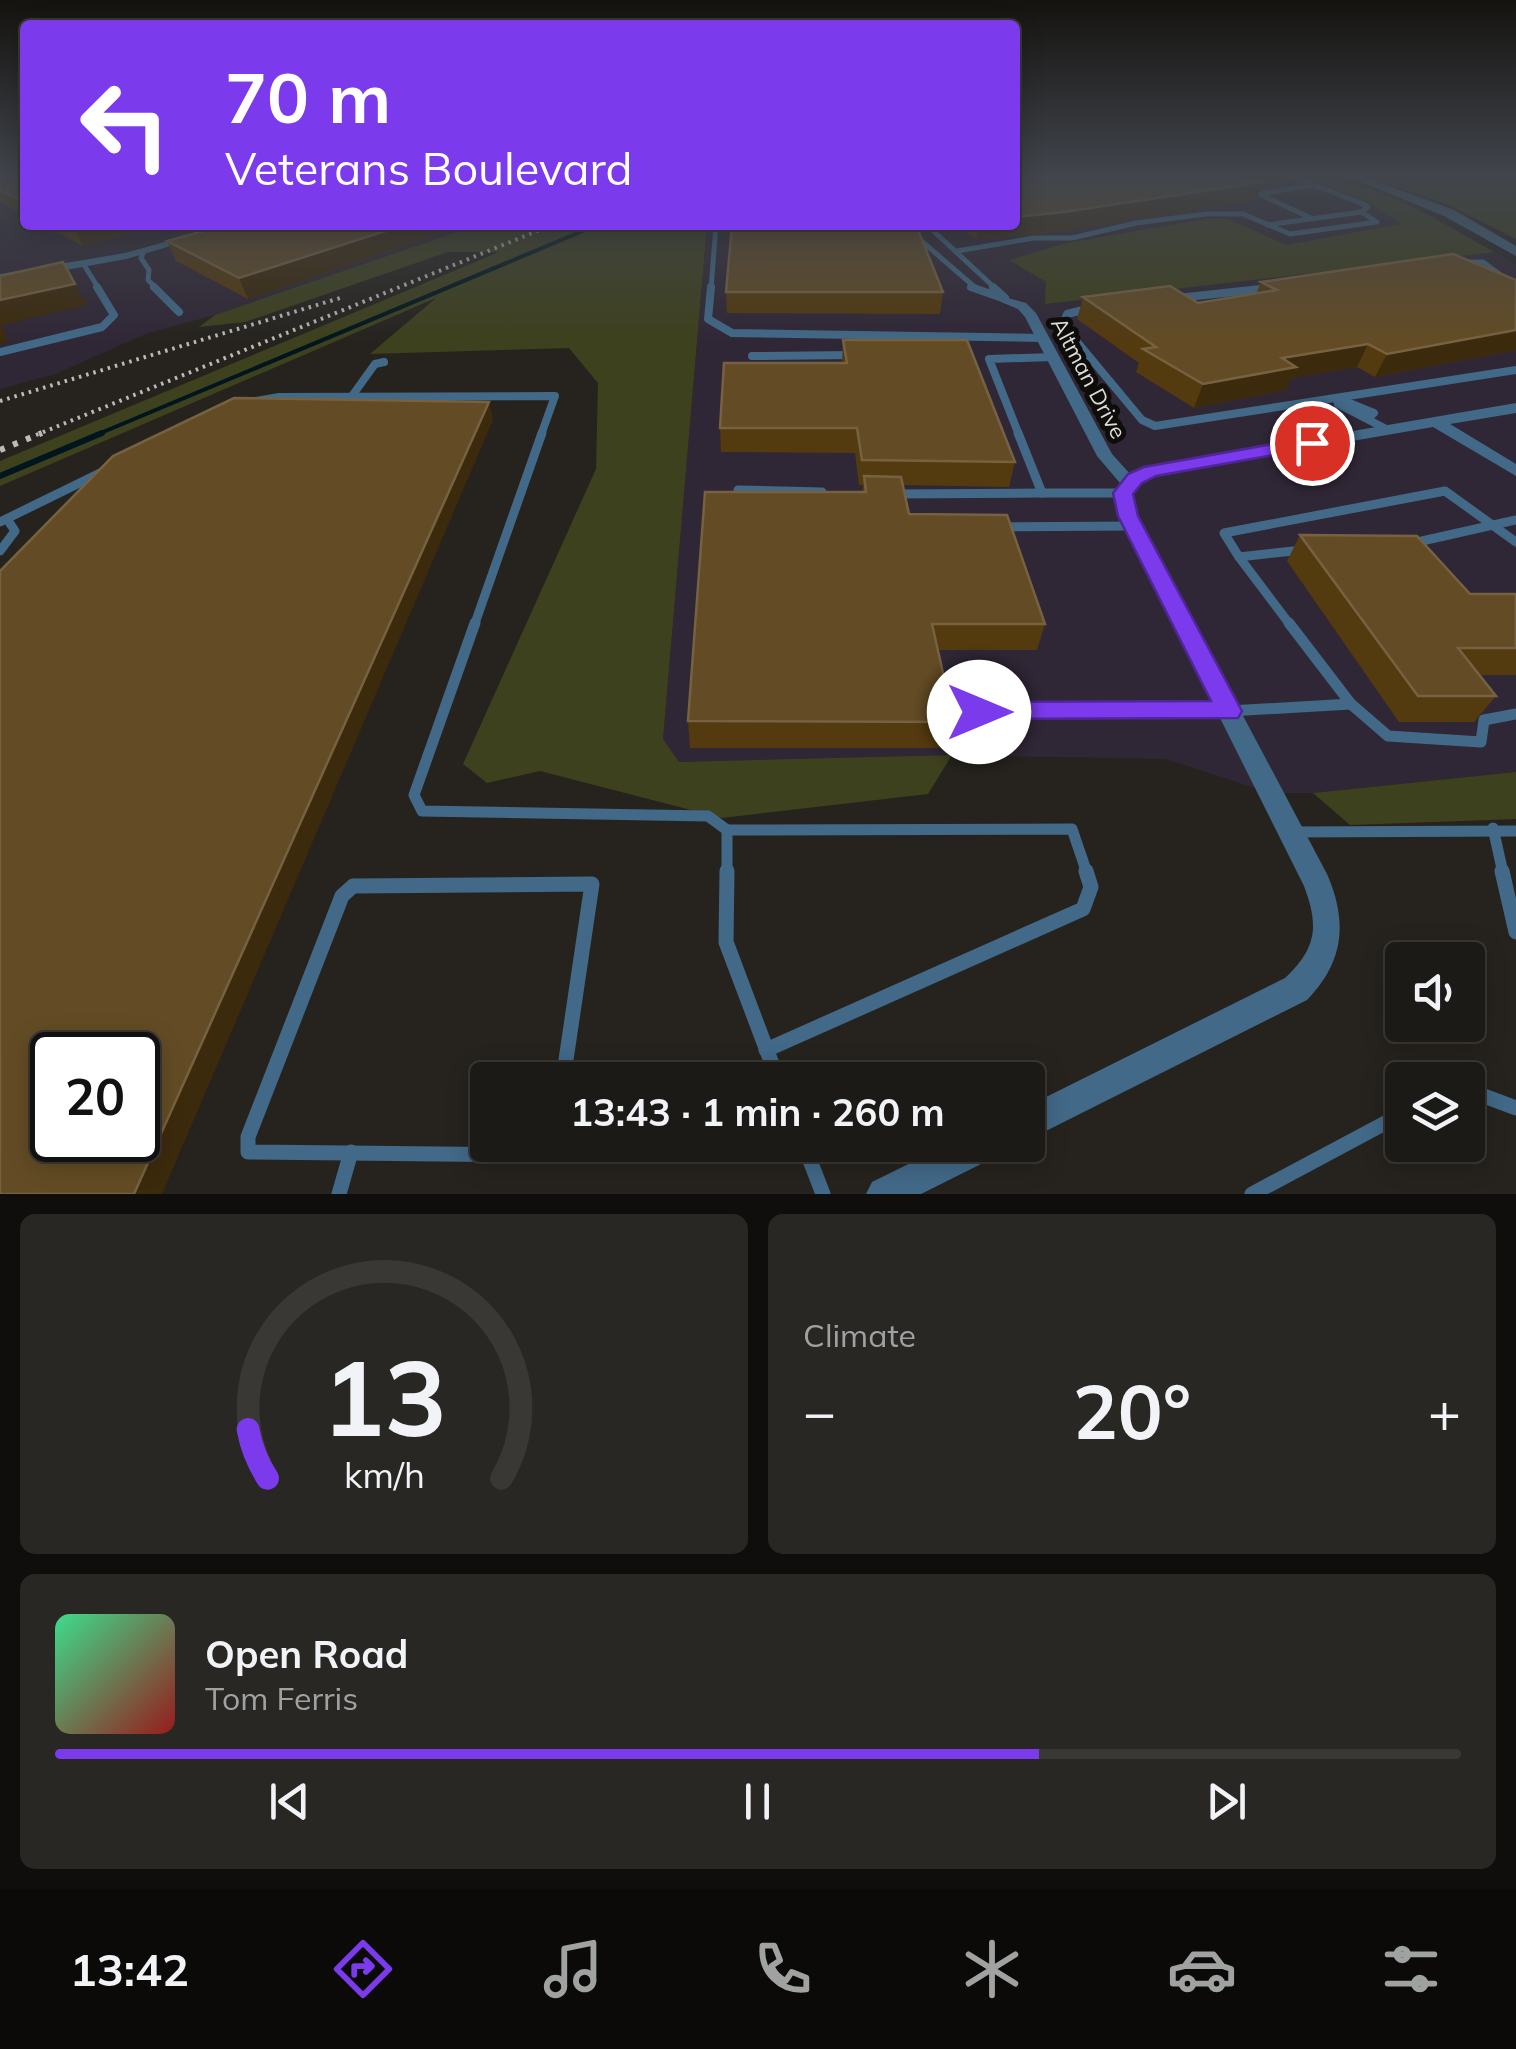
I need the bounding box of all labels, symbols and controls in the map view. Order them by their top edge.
text: 70 m [225,53,391,141]
icon: left [60,60,190,190]
text: Veterans Boulevard [225,140,632,196]
street label: Altman Drive [1045,313,1133,443]
pin [1270,401,1355,486]
icon: arrive [1285,416,1340,471]
position arrow [927,660,1031,764]
map controls [1385,942,1485,1162]
button: sound [1385,942,1485,1042]
speed limit sign: 20 [30,1032,160,1162]
button: layers [1385,1062,1485,1162]
text: 13:43 · 1 min · 260 m [570,1088,945,1136]
text: Climate [803,1315,916,1355]
text: 13 [322,1331,446,1462]
text: 20° [1073,1364,1191,1458]
text: − [803,1377,836,1446]
text: + [1428,1377,1461,1446]
text: km/h [344,1452,424,1497]
text: Open Road [205,1630,408,1678]
text: Tom Ferris [205,1678,358,1718]
icon: previous [262,1774,317,1829]
icon: pause [730,1774,785,1829]
icon: next [1199,1774,1254,1829]
icon: directions [328,1934,398,2004]
icon: music [538,1934,608,2004]
icon: phone [748,1934,818,2004]
icon: climate [957,1934,1027,2004]
icon: car [1167,1934,1237,2004]
icon: filters [1376,1934,1446,2004]
text: 13:42 [70,1941,189,1997]

